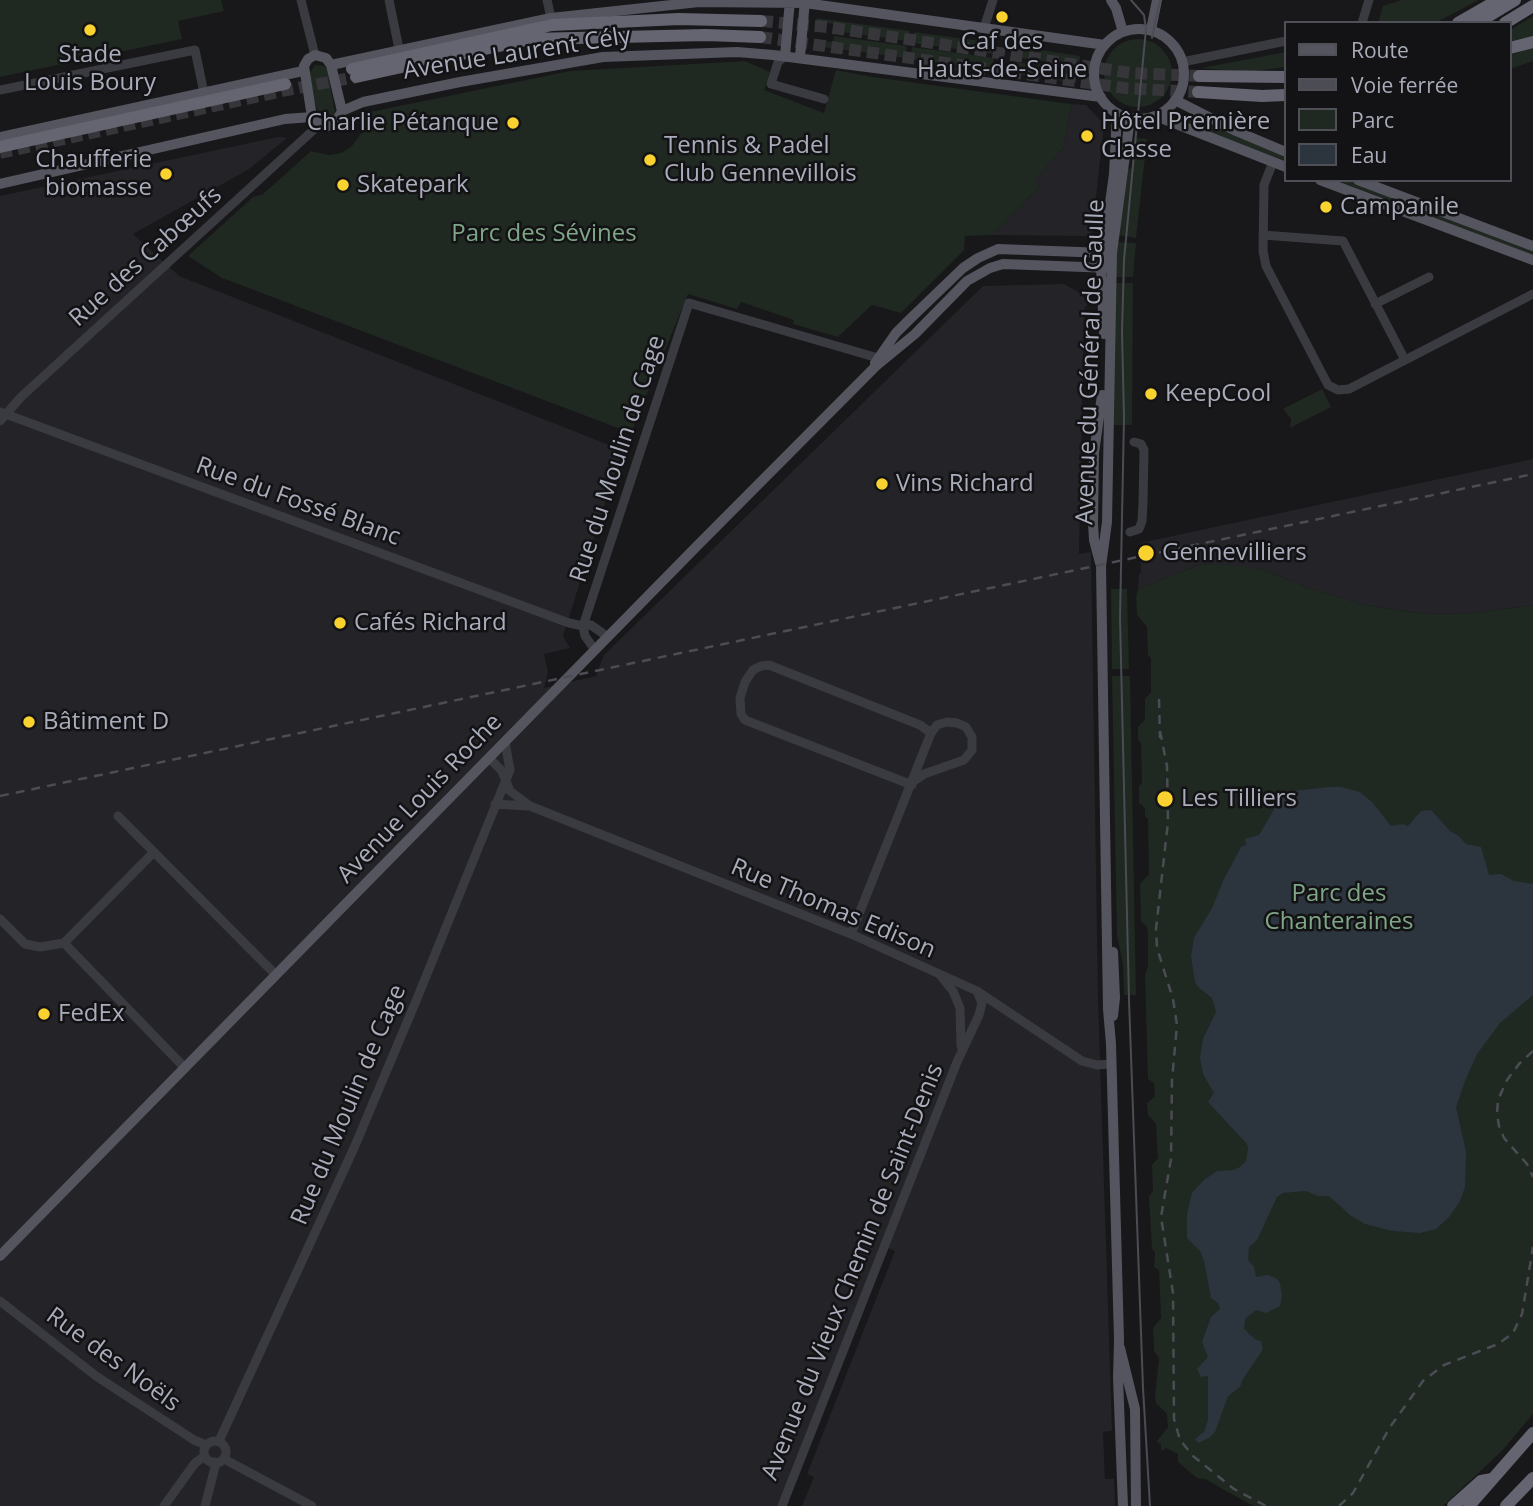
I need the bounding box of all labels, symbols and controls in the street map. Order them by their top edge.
marker: Caf des Hauts-de-Seine [994,9,1010,25]
legend [1284,21,1512,182]
marker: Stade Louis Boury [82,22,98,38]
street label: Avenue Laurent Cély [401,22,633,86]
place label: Caf des Hauts-de-Seine [917,28,1087,84]
text: Route [1351,36,1409,64]
place label: Stade Louis Boury [24,41,156,97]
text: Voie ferrée [1351,71,1458,99]
text: Parc [1351,106,1394,134]
place label: Hôtel Première Classe [1101,108,1270,164]
place label: Charlie Pétanque [307,109,499,137]
marker: Charlie Pétanque [505,115,521,131]
marker: Hôtel Première Classe [1079,128,1095,144]
place label: Tennis & Padel Club Gennevillois [664,132,857,188]
text: Eau [1351,141,1387,169]
place label: Chaufferie biomasse [35,146,152,202]
marker: Tennis & Padel Club Gennevillois [642,152,658,168]
marker: Chaufferie biomasse [158,166,174,182]
place label: Skatepark [357,171,469,199]
marker: Skatepark [335,177,351,193]
street label: Rue des Cabœufs [64,181,228,333]
place label: Campanile [1340,193,1459,221]
street label: Avenue du Général de Gaulle [1071,199,1111,525]
marker: Campanile [1318,199,1334,215]
park label: Parc des Sévines [451,220,637,248]
street label: Rue du Moulin de Cage [564,332,672,586]
place label: KeepCool [1165,380,1271,408]
marker: KeepCool [1143,386,1159,402]
street label: Rue du Fossé Blanc [192,452,404,552]
place label: Vins Richard [896,470,1034,498]
marker: Vins Richard [874,476,890,492]
place label: Gennevilliers [1162,539,1307,567]
marker: Gennevilliers [1136,543,1156,563]
place label: Cafés Richard [354,609,507,637]
marker: Cafés Richard [332,615,348,631]
place label: Bâtiment D [43,708,169,736]
street label: Avenue Louis Roche [332,708,508,890]
marker: Bâtiment D [21,714,37,730]
place label: Les Tilliers [1181,785,1297,813]
marker: Les Tilliers [1155,789,1175,809]
street label: Rue Thomas Edison [726,853,940,965]
park label: Parc des Chanteraines [1265,880,1413,936]
street label: Rue du Moulin de Cage [285,981,413,1229]
place label: FedEx [58,1000,124,1028]
marker: FedEx [36,1006,52,1022]
street label: Avenue du Vieux Chemin de Saint-Denis [756,1060,950,1484]
street label: Rue des Noëls [40,1302,186,1418]

